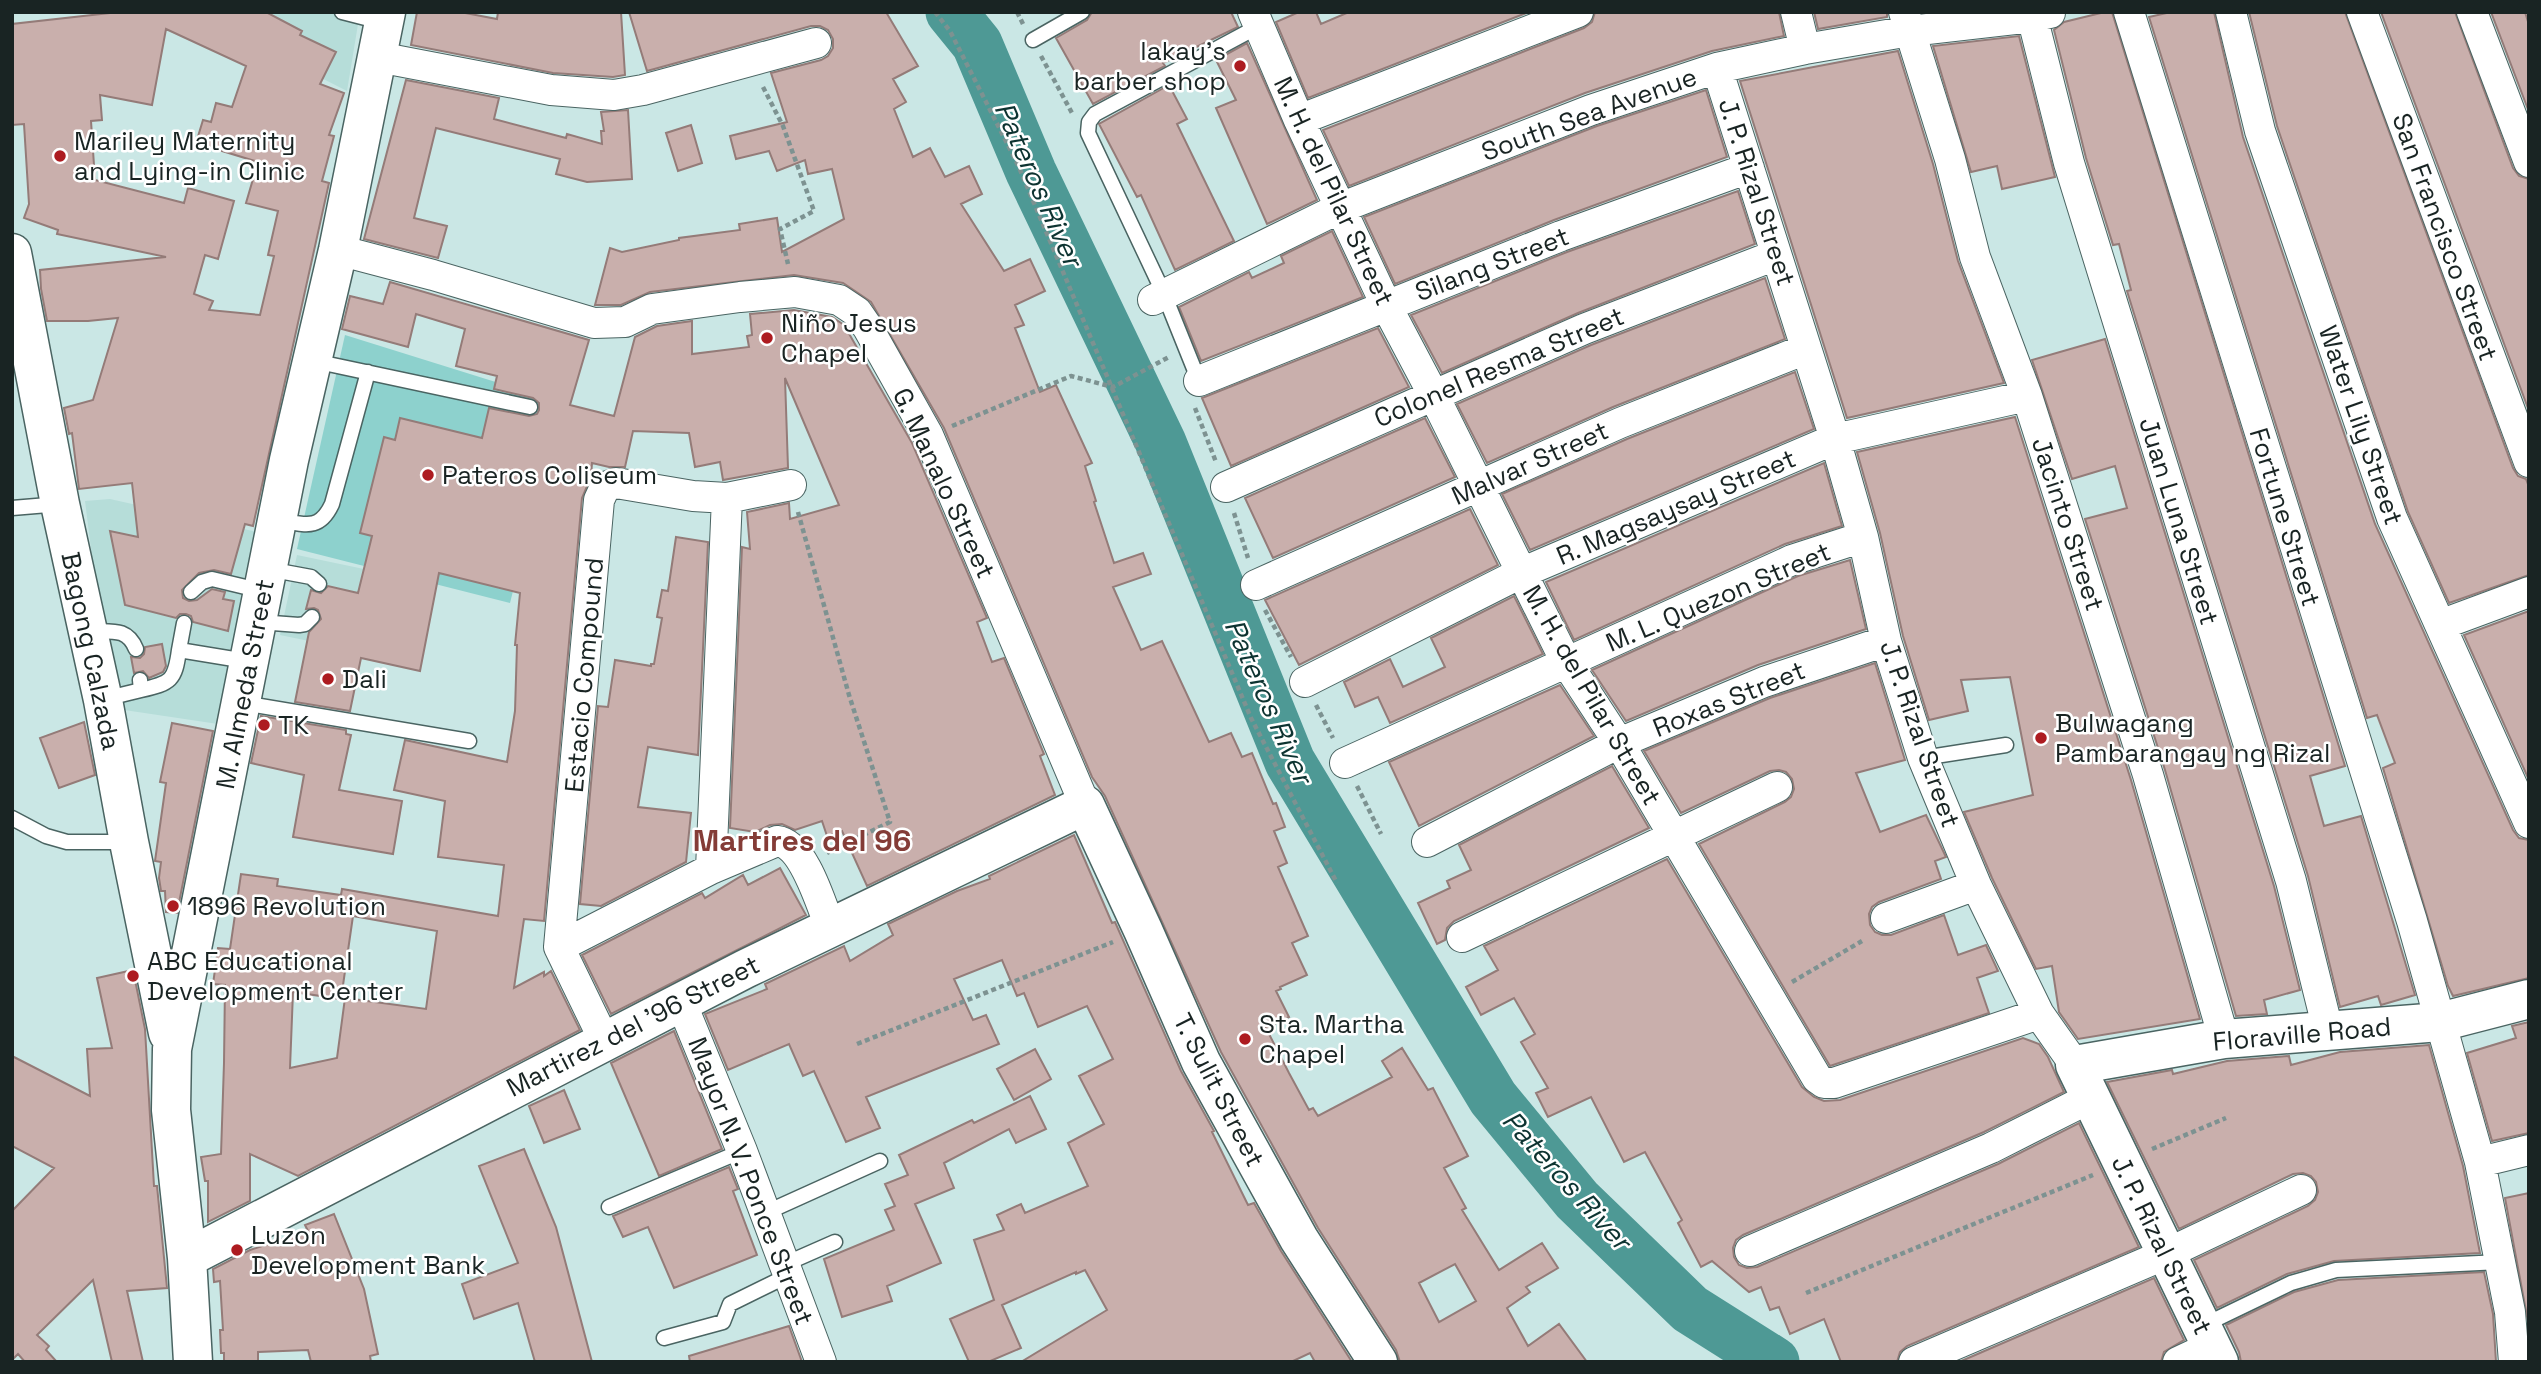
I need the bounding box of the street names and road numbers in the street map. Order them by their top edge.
street label: South Sea Avenue [1477,59,1701,169]
street label: M. H. del Pilar Street [1266,71,1402,311]
street label: J. P. Rizal Street [1711,94,1803,290]
street label: San Francisco Street [2384,108,2506,366]
street label: Silang Street [1410,219,1574,309]
street label: Colonel Resma Street [1369,299,1629,435]
street label: Water Lily Street [2311,321,2411,529]
street label: G. Manalo Street [885,382,1003,584]
street label: Malvar Street [1446,413,1614,513]
street label: Juan Luna Street [2131,413,2227,629]
street label: Fortune Street [2242,424,2328,610]
street label: Jacinto Street [2024,433,2112,615]
street label: R. Magsaysay Street [1551,441,1801,573]
street label: M. L. Quezon Street [1600,534,1836,660]
street label: Bagong Calzada [53,549,129,753]
street label: Estacio Compound [557,556,611,794]
street label: M. Almeda Street [208,576,282,792]
street label: M. H. del Pilar Street [1515,579,1669,811]
street label: J. P. Rizal Street [1872,636,1968,832]
street label: Roxas Street [1648,653,1810,745]
street label: Martirez del '96 Street [501,947,765,1105]
street label: T. Sulit Street [1166,1007,1272,1173]
street label: Floraville Road [2211,1009,2393,1059]
street label: Mayor N. V. Ponce Street [680,1032,822,1330]
street label: J. P. Rizal Street [2104,1150,2220,1340]

